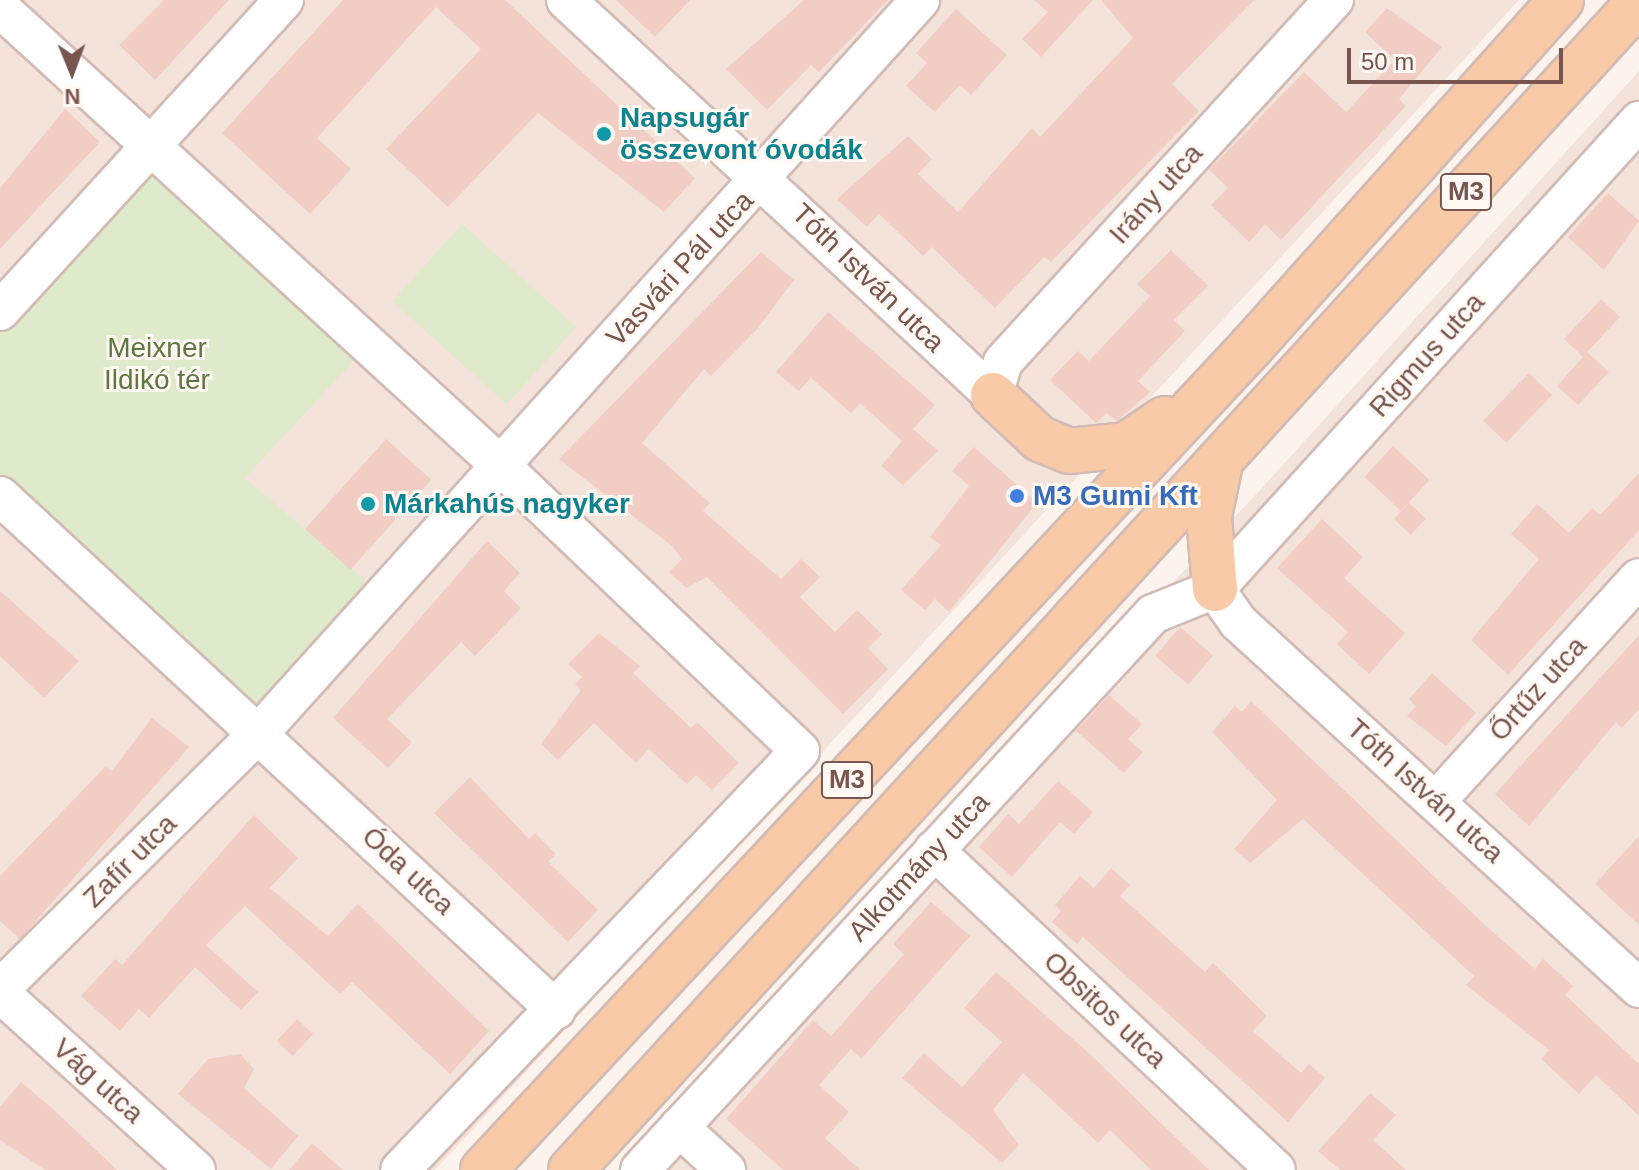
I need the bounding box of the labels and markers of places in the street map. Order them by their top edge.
place label: Napsugár összevont óvodák [620,101,863,167]
marker: Napsugár összevont óvodák [595,125,613,143]
place label: M3 Gumi Kft [1033,479,1198,513]
place label: Márkahús nagyker [384,487,630,521]
marker: M3 Gumi Kft [1008,487,1026,505]
marker: Márkahús nagyker [359,495,377,513]

